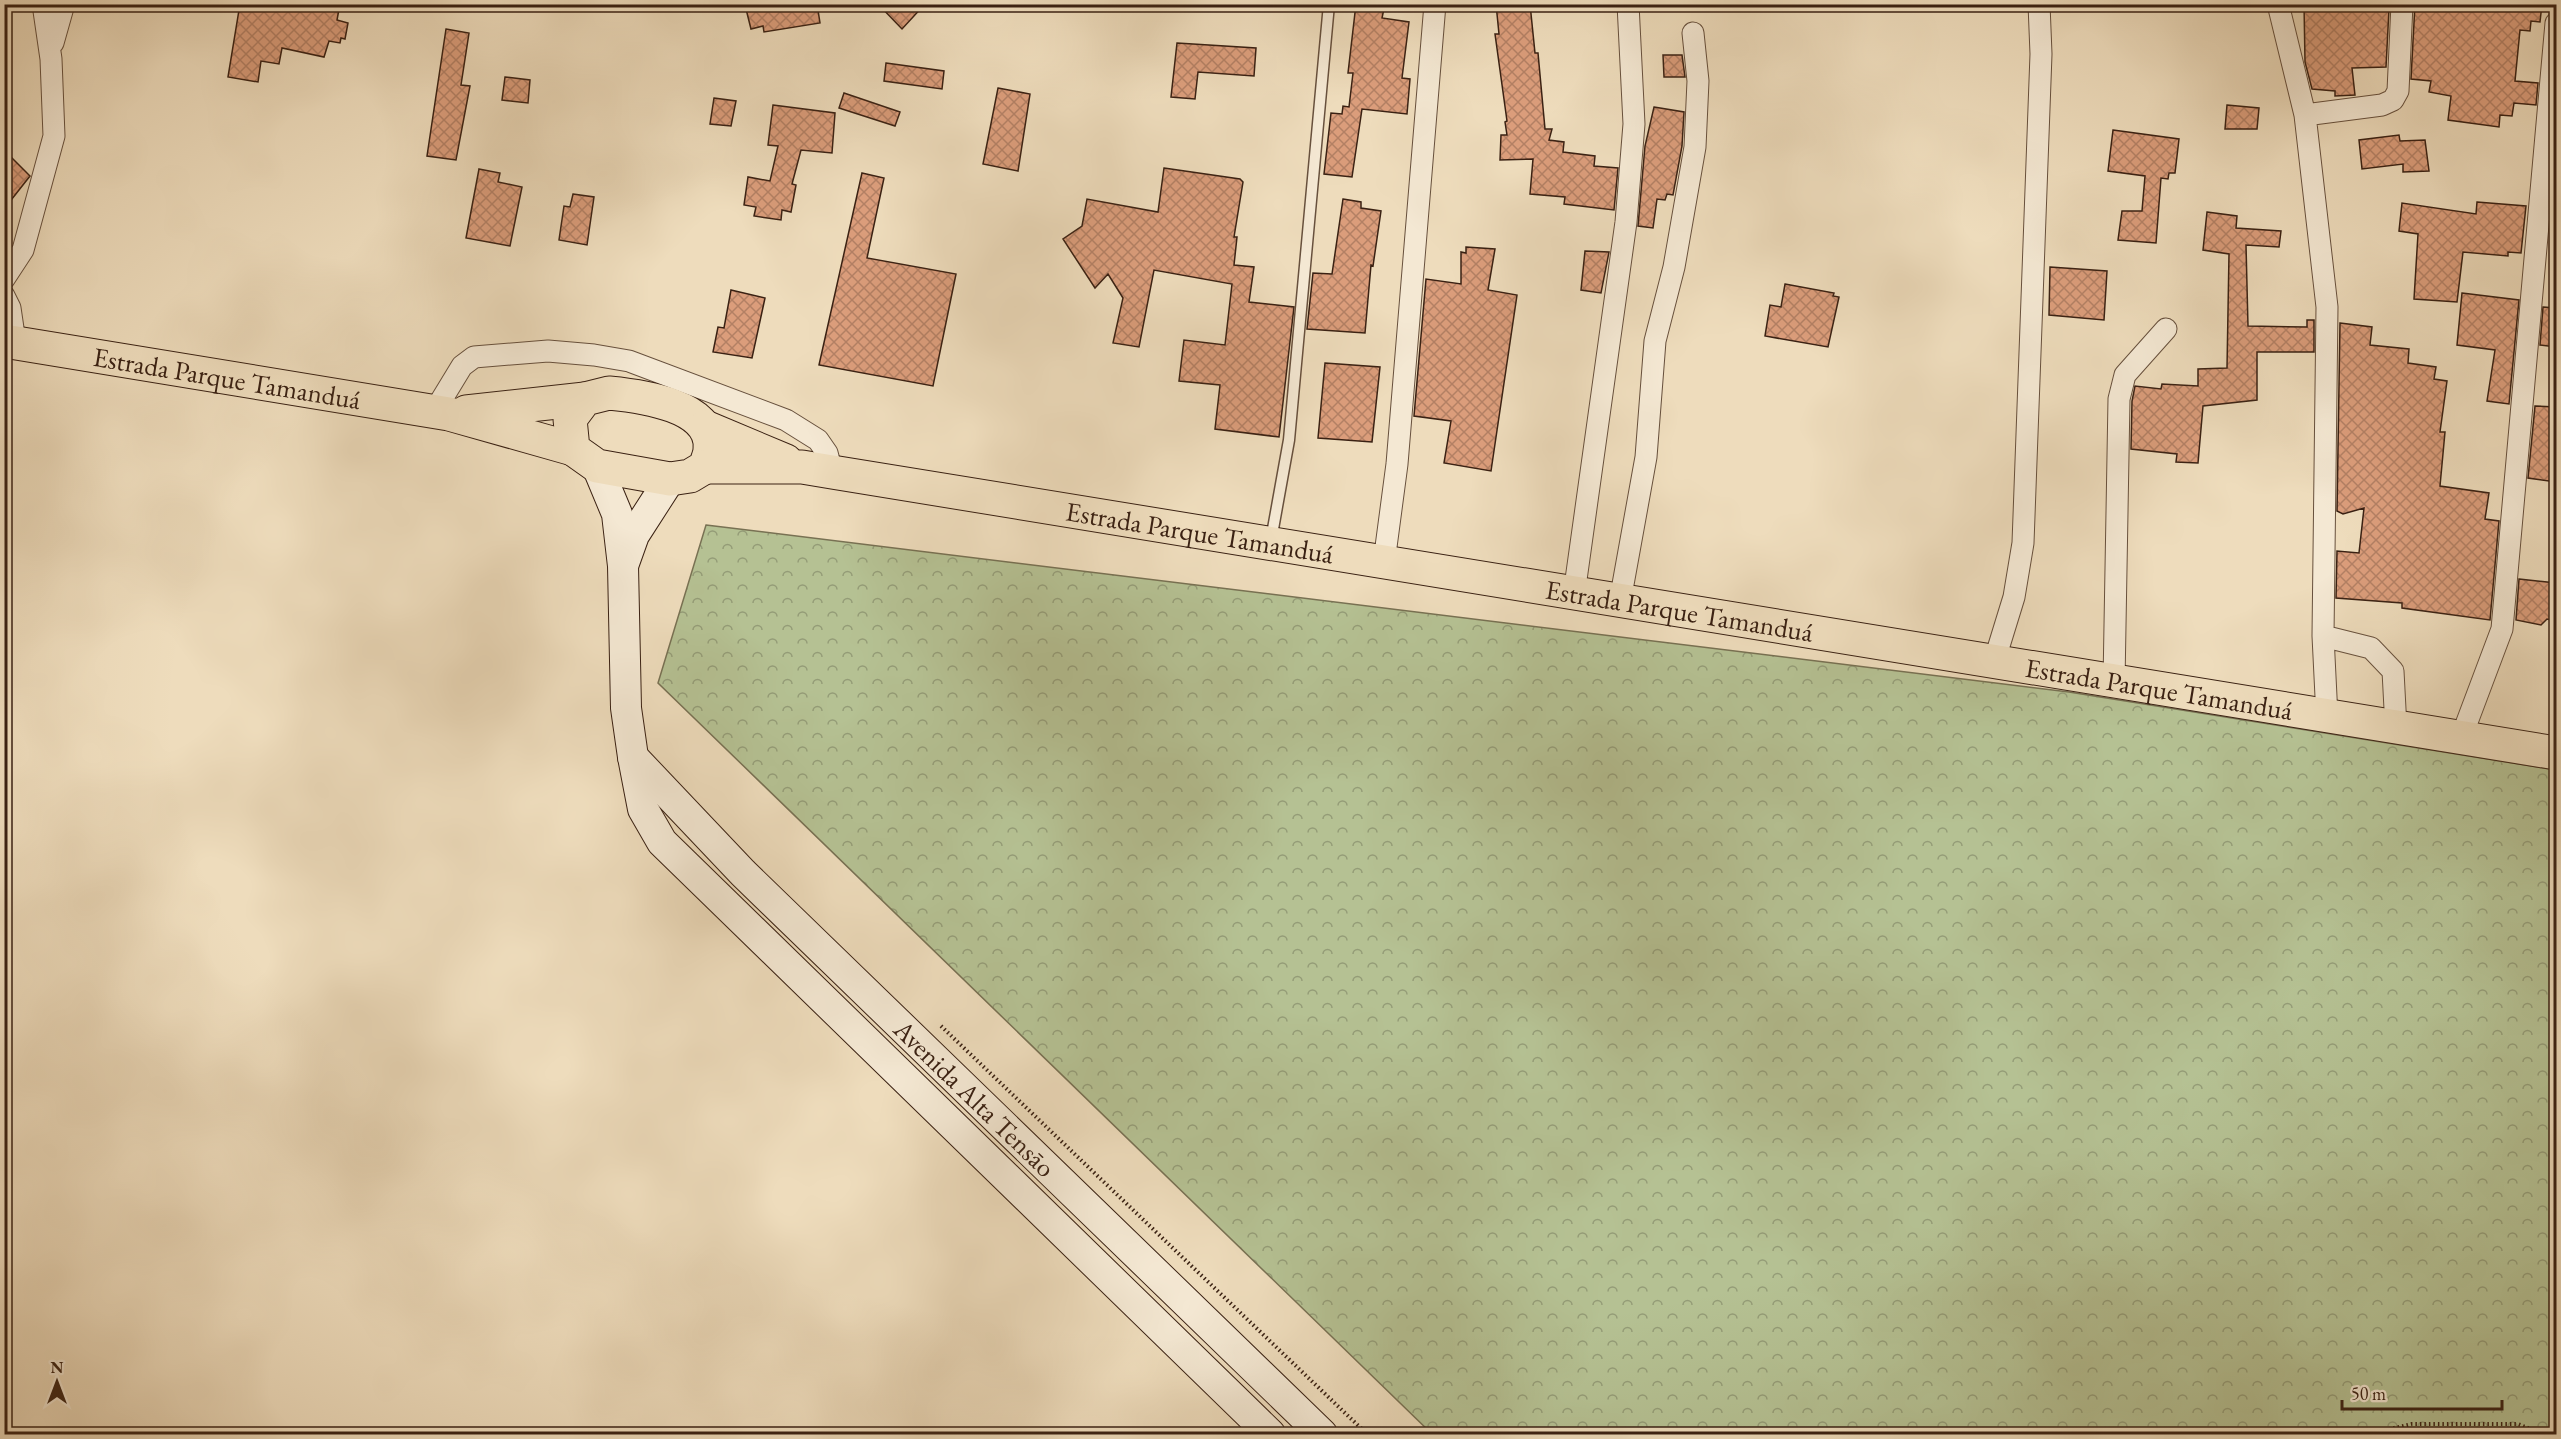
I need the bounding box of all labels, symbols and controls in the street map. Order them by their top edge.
street label: Estrada Parque Tamanduá [91,338,364,417]
street label: Estrada Parque Tamanduá [1063,493,1336,571]
street label: Estrada Parque Tamanduá [1543,571,1816,649]
street label: Estrada Parque Tamanduá [2023,649,2296,727]
street label: Avenida Alta Tensāo [886,1011,1063,1184]
north arrow [27,1352,87,1412]
text: N [51,1357,64,1378]
scale bar [2342,1373,2502,1411]
text: 50 m [2351,1382,2386,1405]

